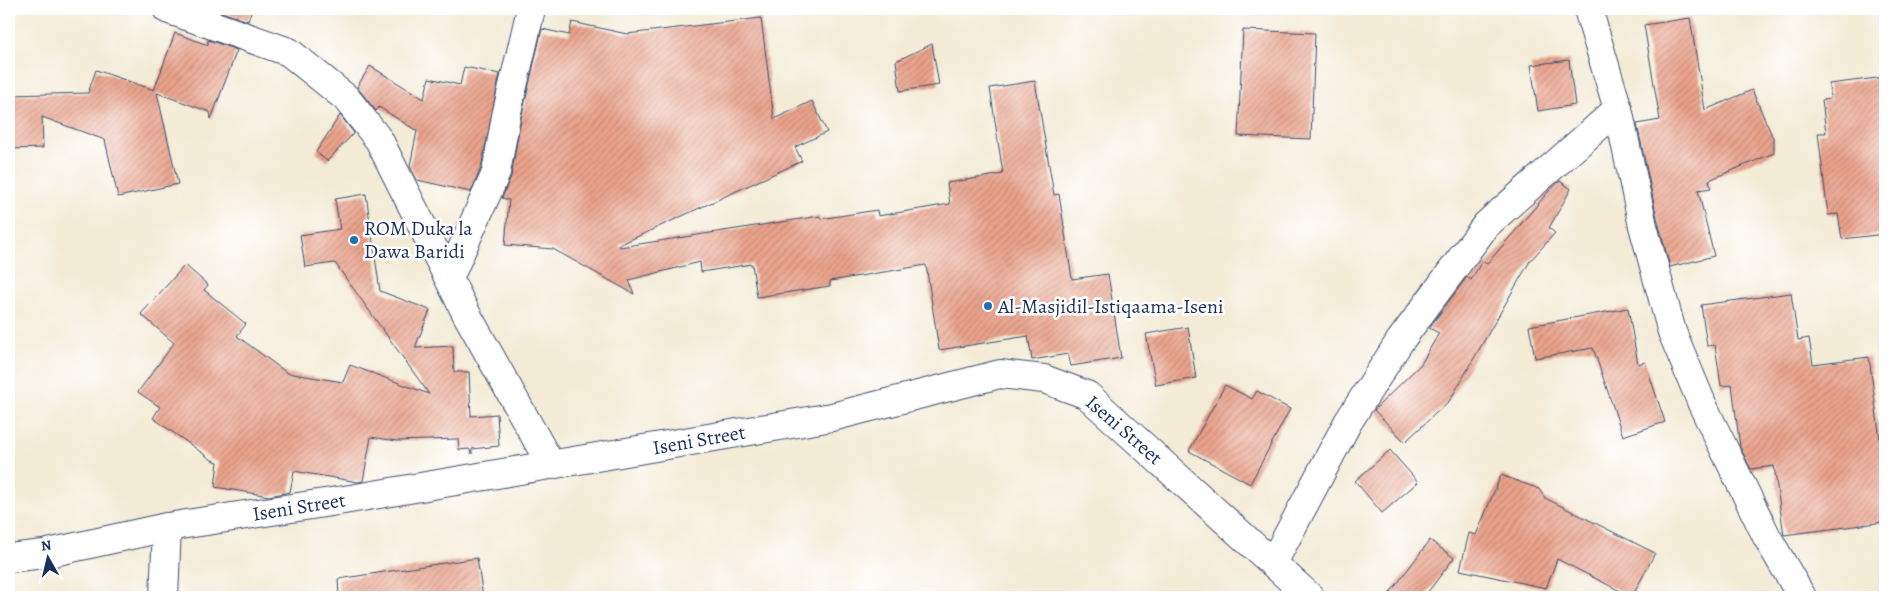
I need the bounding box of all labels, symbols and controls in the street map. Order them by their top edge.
place label: ROM Duka la Dawa Baridi [364,215,473,265]
marker: ROM Duka la Dawa Baridi [348,234,360,246]
place label: Al-Masjidil-Istiqaama-Iseni [997,293,1224,320]
marker: Al-Masjidil-Istiqaama-Iseni [982,300,994,312]
street label: Iseni Street [1080,389,1168,471]
street label: Iseni Street [651,419,748,461]
street label: Iseni Street [251,486,348,528]
north arrow [22,534,72,584]
text: N [40,536,53,556]

